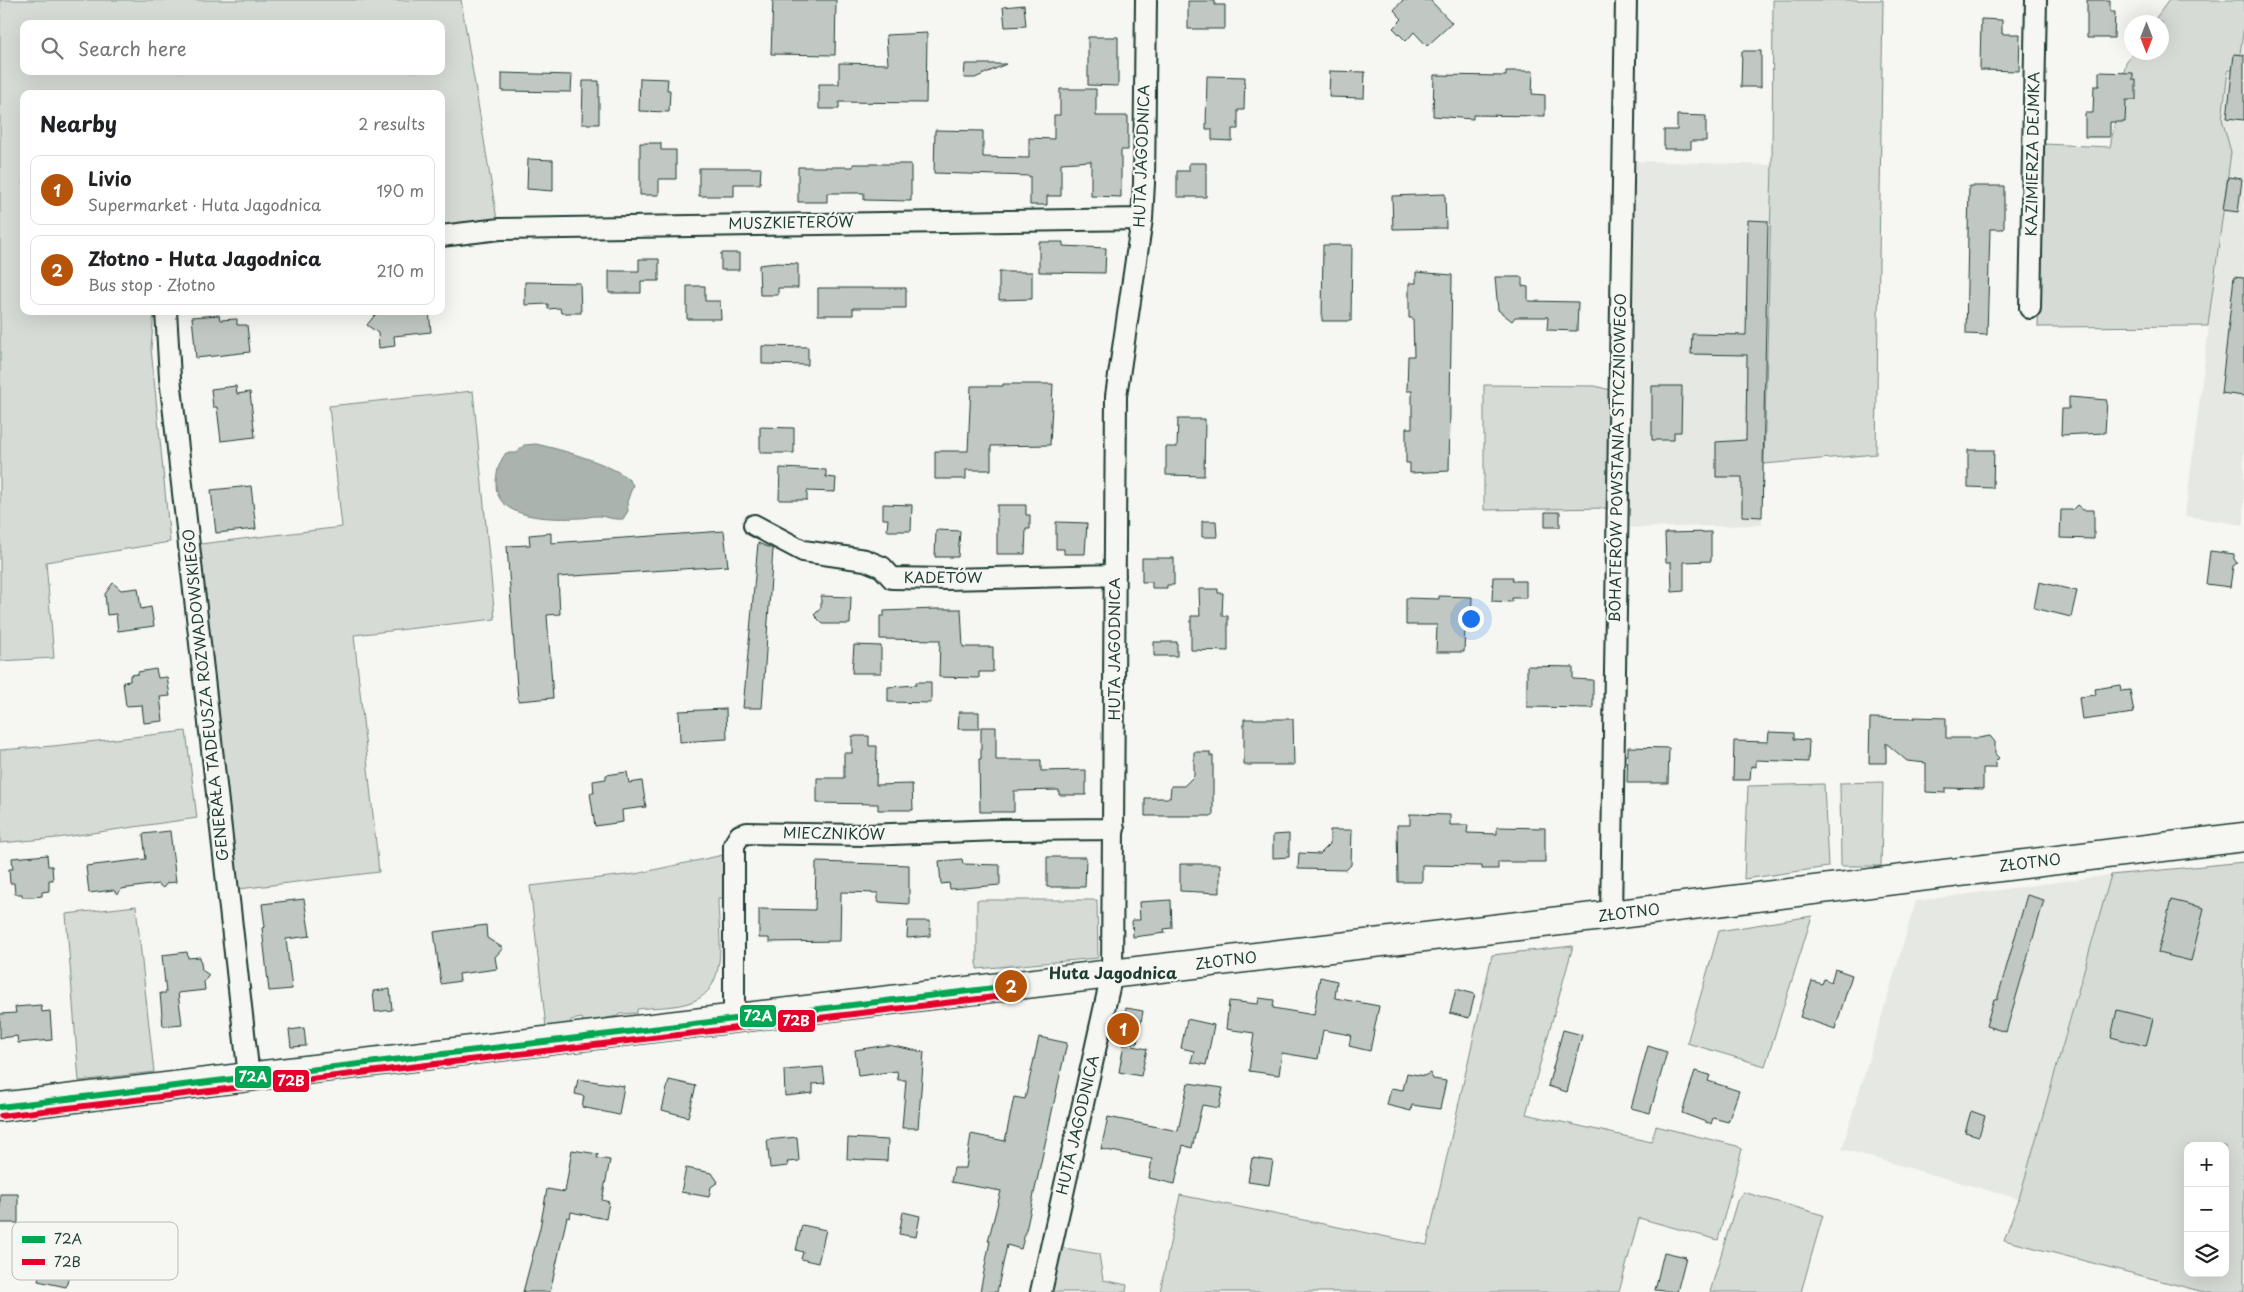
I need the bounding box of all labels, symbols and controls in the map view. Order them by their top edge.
north arrow [2124,15,2169,60]
search box [20,20,445,75]
icon: search [38,34,66,62]
text: Search here [78,34,187,62]
street label: KAZIMIERZA DEJMKA [2019,71,2044,237]
street label: HUTA JAGODNICA [1127,84,1154,228]
text: Nearby [40,107,117,139]
text: 2 results [358,111,425,135]
text: Livio [88,164,131,192]
text: 1 [53,178,61,202]
text: 190 m [376,178,424,202]
text: Supermarket · Huta Jagodnica [88,192,321,216]
street label: MUSZKIETERÓW [728,209,855,234]
text: Złotno - Huta Jagodnica [88,244,321,272]
text: 2 [51,258,63,282]
text: 210 m [376,258,424,282]
text: Bus stop · Złotno [88,272,215,296]
street label: BOHATERÓW POWSTANIA STYCZNIOWEGO [1602,293,1631,623]
street label: GENERAŁA TADEUSZA ROZWADOWSKIEGO [176,528,233,862]
street label: KADETÓW [904,565,983,588]
street label: HUTA JAGODNICA [1102,577,1125,721]
your location [1458,606,1484,632]
street label: MIECZNIKÓW [783,820,886,845]
street label: ZŁOTNO [1998,846,2062,877]
street label: ZŁOTNO [1597,896,1661,927]
street label: ZŁOTNO [1194,944,1258,975]
district label: Huta Jagodnica [1049,960,1177,984]
pin: 2 [995,967,1027,1005]
line badge: 72A [739,1004,777,1028]
text: 72A [744,1005,772,1026]
line badge: 72B [777,1009,816,1033]
text: 72B [782,1010,810,1031]
pin: 1 [1107,1010,1139,1048]
street label: HUTA JAGODNICA [1049,1052,1104,1197]
line badge: 72A [234,1065,272,1089]
text: 72A [239,1066,267,1087]
line badge: 72B [272,1069,310,1093]
text: 72B [277,1070,305,1091]
map controls [2184,1142,2229,1277]
button: + [2184,1142,2229,1187]
button: − [2184,1187,2229,1232]
legend [12,1222,178,1280]
text: 72A [54,1228,83,1249]
button: layers [2184,1232,2229,1277]
text: 72B [54,1251,81,1272]

